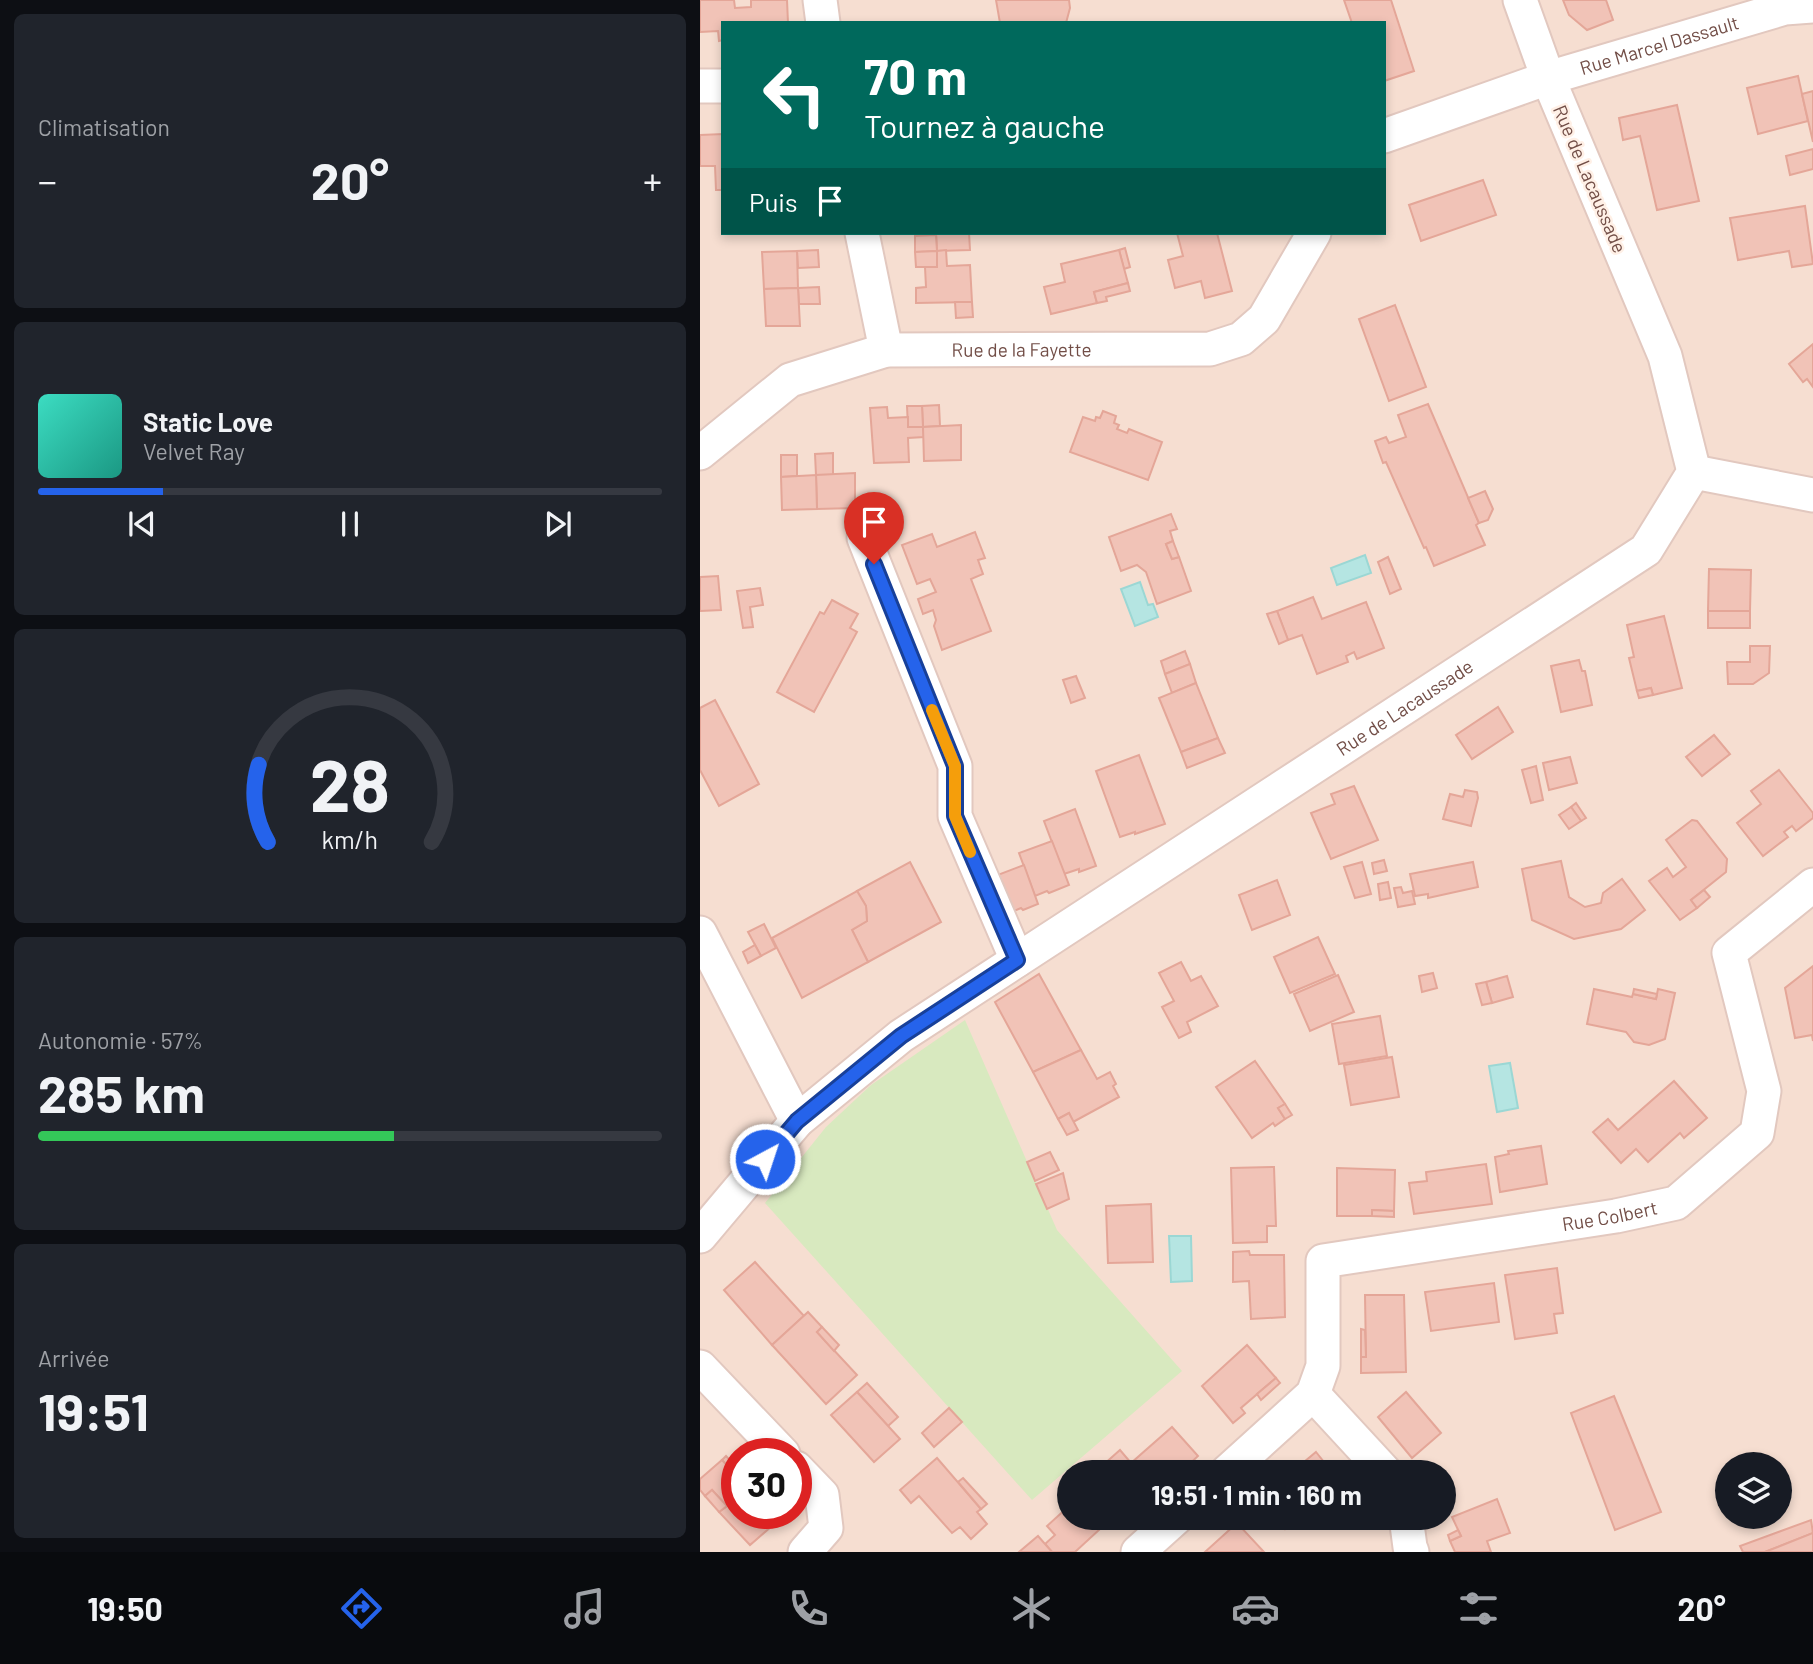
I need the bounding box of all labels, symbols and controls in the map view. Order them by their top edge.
street label: Rue Marcel Dassault [1577,10,1741,79]
text: 70 m [864,46,967,105]
icon: left [749,49,840,140]
street label: Rue de Lacaussade [1549,101,1632,256]
text: Tournez à gauche [864,106,1105,144]
text: Climatisation [38,113,170,141]
text: 20° [311,148,389,210]
text: − [38,157,57,203]
text: + [643,157,662,203]
icon: arrive [811,182,849,220]
text: Puis [749,186,797,217]
street label: Rue de la Fayette [952,337,1092,361]
text: Static Love [143,406,273,437]
text: Velvet Ray [143,437,245,465]
pin [844,492,904,564]
icon: arrive [855,503,893,541]
icon: previous [123,505,161,543]
icon: pause [331,505,369,543]
icon: next [539,505,577,543]
street label: Rue de Lacaussade [1332,654,1477,760]
text: 28 [310,739,390,827]
text: km/h [322,824,378,854]
text: Autonomie · 57% [38,1026,203,1054]
text: 285 km [38,1061,205,1123]
position arrow [728,1122,802,1196]
street label: Rue Colbert [1560,1195,1659,1235]
text: Arrivée [38,1344,110,1372]
text: 19:51 [38,1379,149,1441]
speed limit sign: 30 [721,1438,812,1529]
map controls [1715,1452,1792,1529]
button: layers [1715,1452,1792,1529]
text: 19:51 · 1 min · 160 m [1151,1479,1362,1510]
icon: directions [337,1584,386,1633]
icon: music [560,1584,609,1633]
icon: phone [784,1584,833,1633]
icon: climate [1007,1584,1056,1633]
icon: car [1231,1584,1280,1633]
icon: filters [1454,1584,1503,1633]
text: 19:50 [87,1589,163,1627]
text: 20° [1678,1589,1726,1627]

